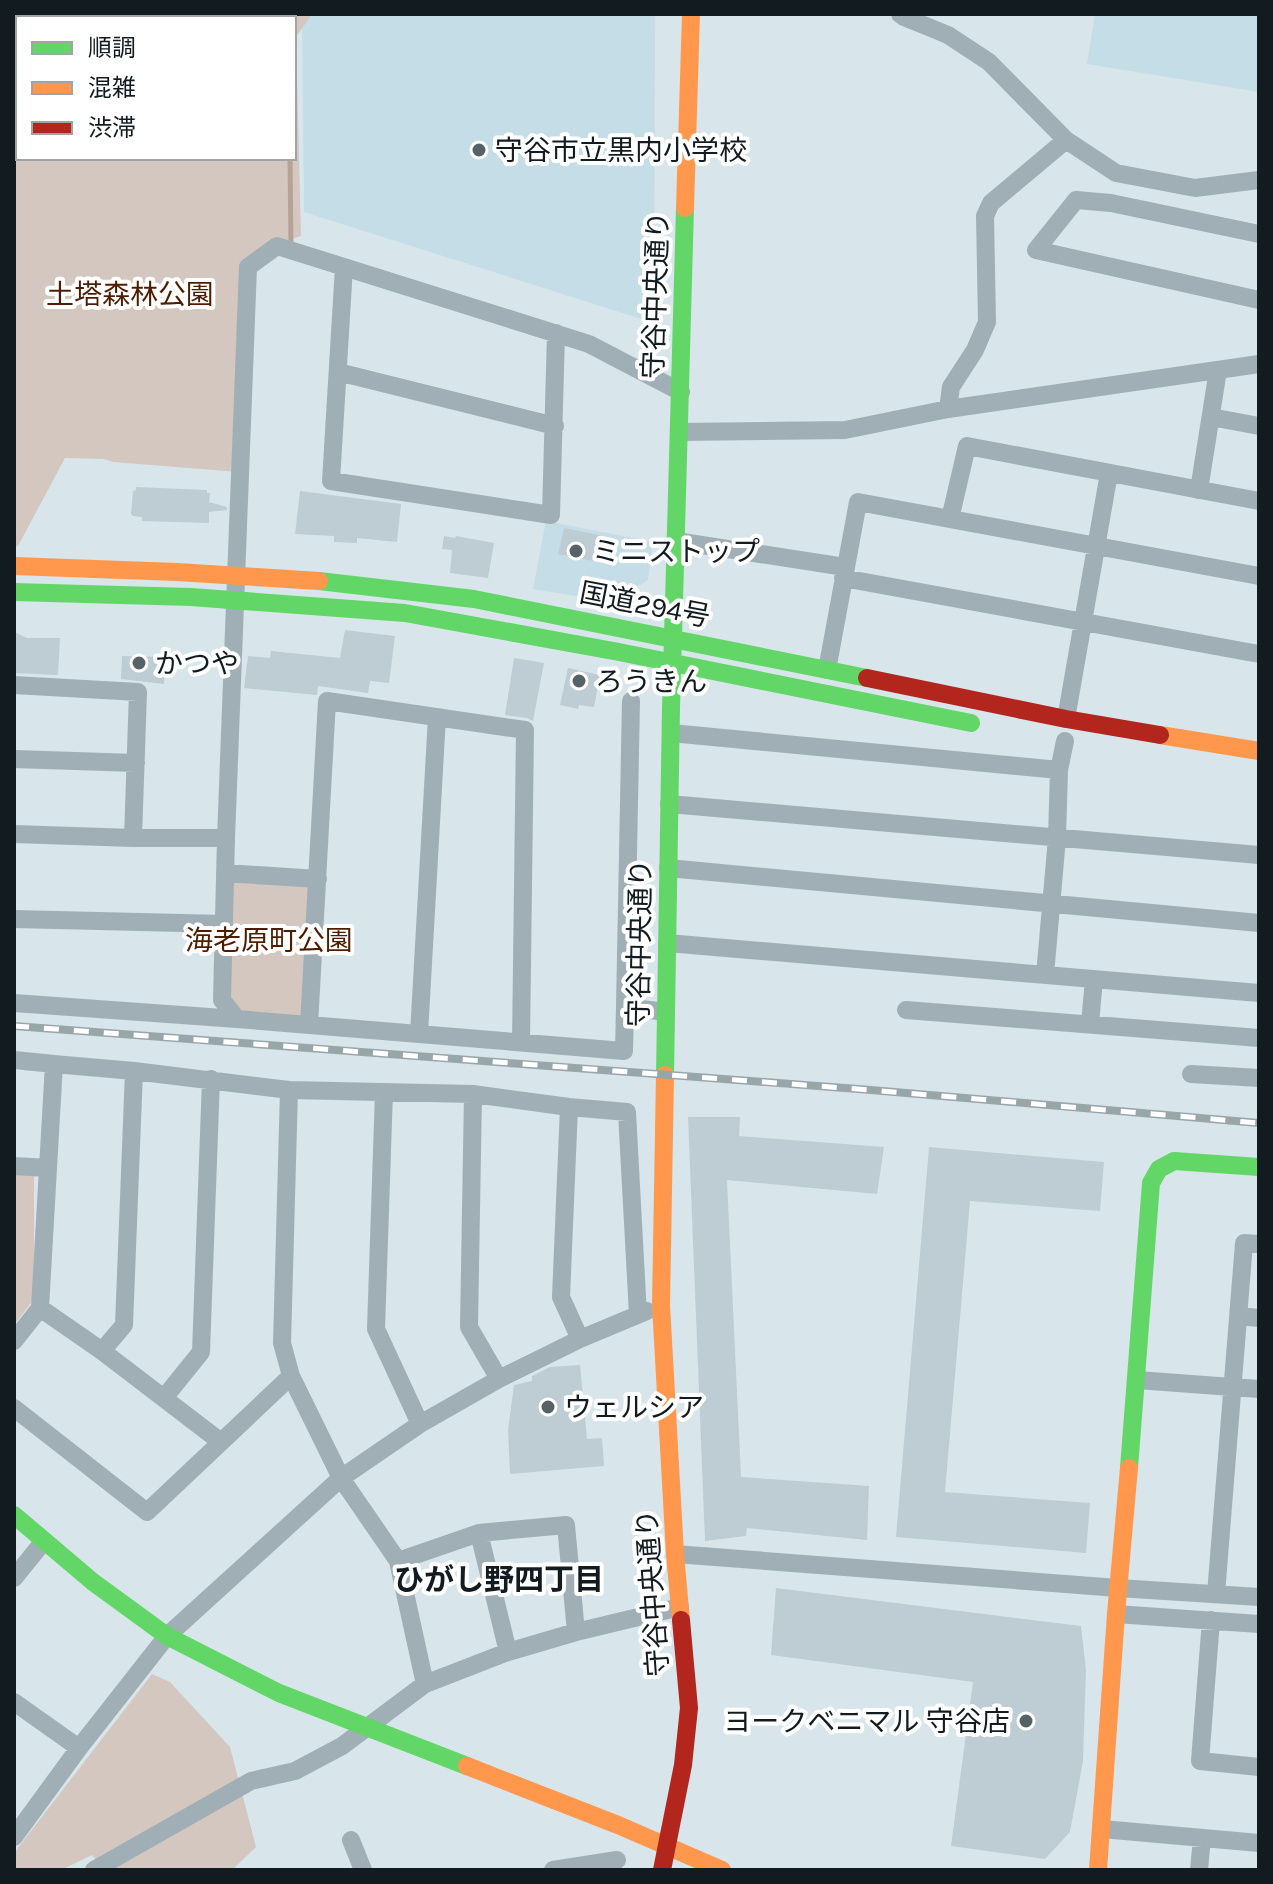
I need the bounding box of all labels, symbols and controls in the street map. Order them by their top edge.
legend [16,16,296,160]
text: 順調 [88,34,136,62]
text: 混雑 [88,74,136,102]
text: 渋滞 [88,114,136,142]
place label: 守谷市立黒内小学校 [495,134,747,167]
marker: 守谷市立黒内小学校 [470,141,488,159]
street label: 守谷中央通り [636,210,675,380]
park label: 土塔森林公園 [46,278,214,311]
place label: ミニストップ [592,535,760,568]
marker: ミニストップ [567,542,585,560]
street label: 国道294号 [577,576,713,633]
place label: かつや [155,647,239,680]
marker: かつや [130,654,148,672]
place label: ろうきん [595,665,707,698]
marker: ろうきん [570,672,588,690]
street label: 守谷中央通り [622,859,657,1027]
park label: 海老原町公園 [185,924,353,957]
place label: ウェルシア [564,1391,704,1424]
marker: ウェルシア [539,1398,557,1416]
street label: 守谷中央通り [630,1508,675,1678]
district label: ひがし野四丁目 [394,1562,604,1598]
place label: ヨークベニマル 守谷店 [723,1705,1010,1738]
marker: ヨークベニマル 守谷店 [1017,1712,1035,1730]

